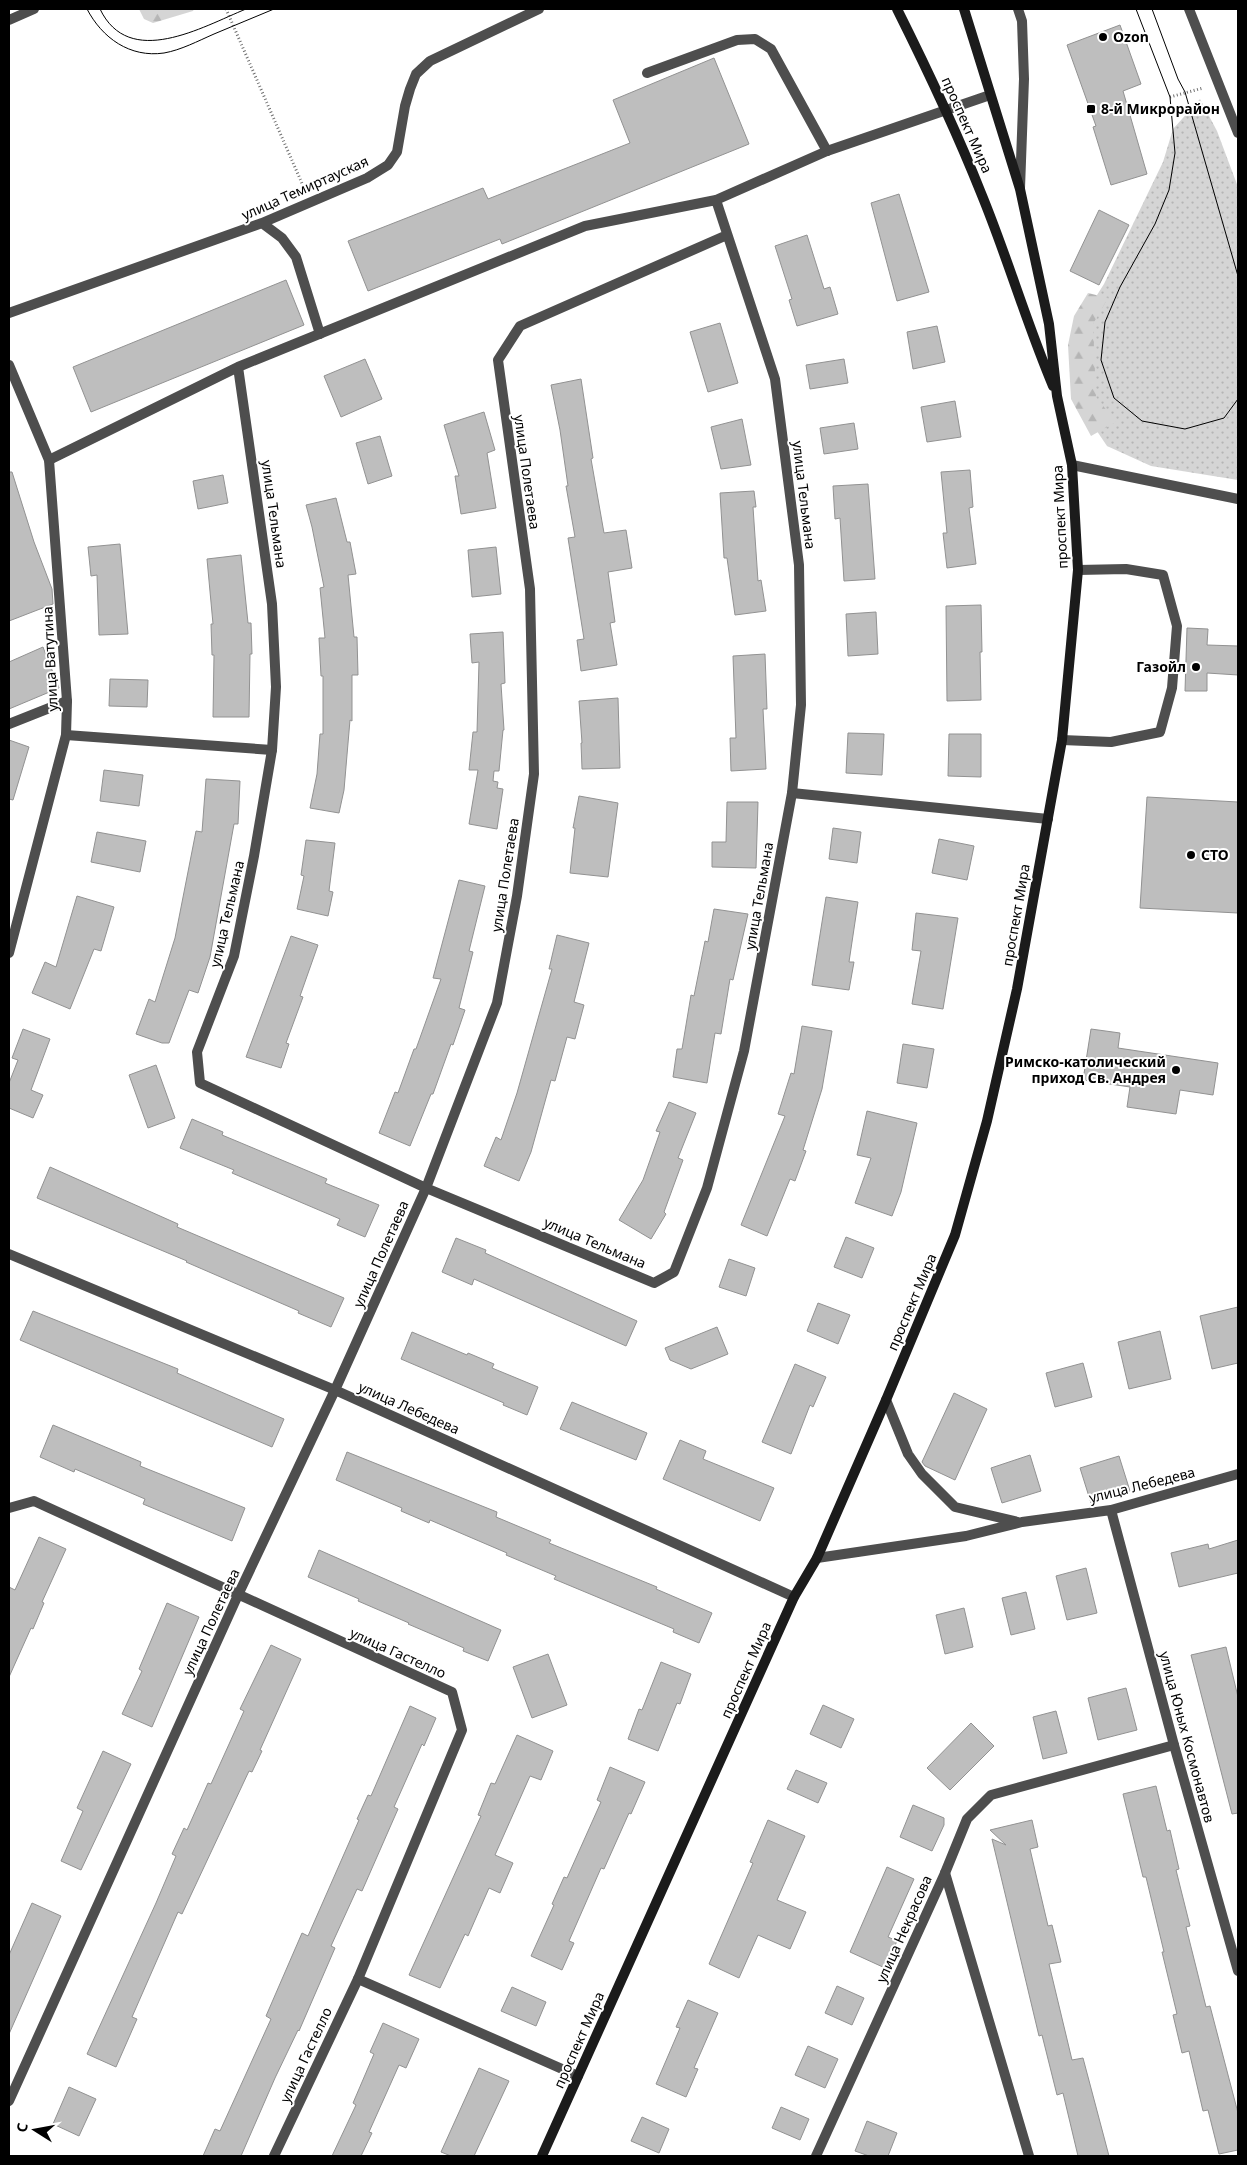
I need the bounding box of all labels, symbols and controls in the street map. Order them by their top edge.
place label: Ozon [1113,27,1149,46]
marker: Ozon [1097,31,1109,43]
street label: проспект Мира [938,74,997,176]
place label: 8-й Микрорайон [1101,99,1220,118]
marker: 8-й Микрорайон [1085,103,1097,115]
street label: улица Темиртауская [238,151,371,224]
street label: улица Полетаева [510,413,545,530]
street label: улица Тельмана [788,440,821,550]
street label: улица Тельмана [257,459,291,569]
street label: проспект Мира [1047,465,1072,569]
street label: улица Ватутина [37,606,62,712]
place label: Газойл [1136,657,1186,676]
marker: Газойл [1190,661,1202,673]
street label: улица Полетаева [486,816,523,933]
street label: улица Тельмана [740,841,777,951]
place label: СТО [1201,845,1229,864]
marker: СТО [1185,849,1197,861]
street label: улица Тельмана [205,859,248,969]
street label: проспект Мира [997,862,1034,968]
place label: Римско-католический приход Св. Андрея [1005,1052,1166,1087]
marker: Римско-католический приход Св. Андрея [1170,1064,1182,1076]
street label: улица Полетаева [348,1197,413,1310]
street label: улица Тельмана [541,1212,649,1273]
street label: проспект Мира [883,1250,941,1353]
street label: улица Лебедева [356,1377,463,1438]
street label: улица Лебедева [1087,1462,1197,1507]
street label: улица Полетаева [178,1565,244,1678]
street label: проспект Мира [716,1619,775,1721]
street label: улица Гастелло [347,1623,449,1682]
street label: улица Юных Космонавтов [1155,1649,1220,1825]
street label: улица Некрасова [871,1872,936,1986]
street label: проспект Мира [549,1989,608,2091]
street label: улица Гастелло [275,2004,336,2106]
north arrow [10,2105,60,2155]
text: С [12,2121,32,2134]

